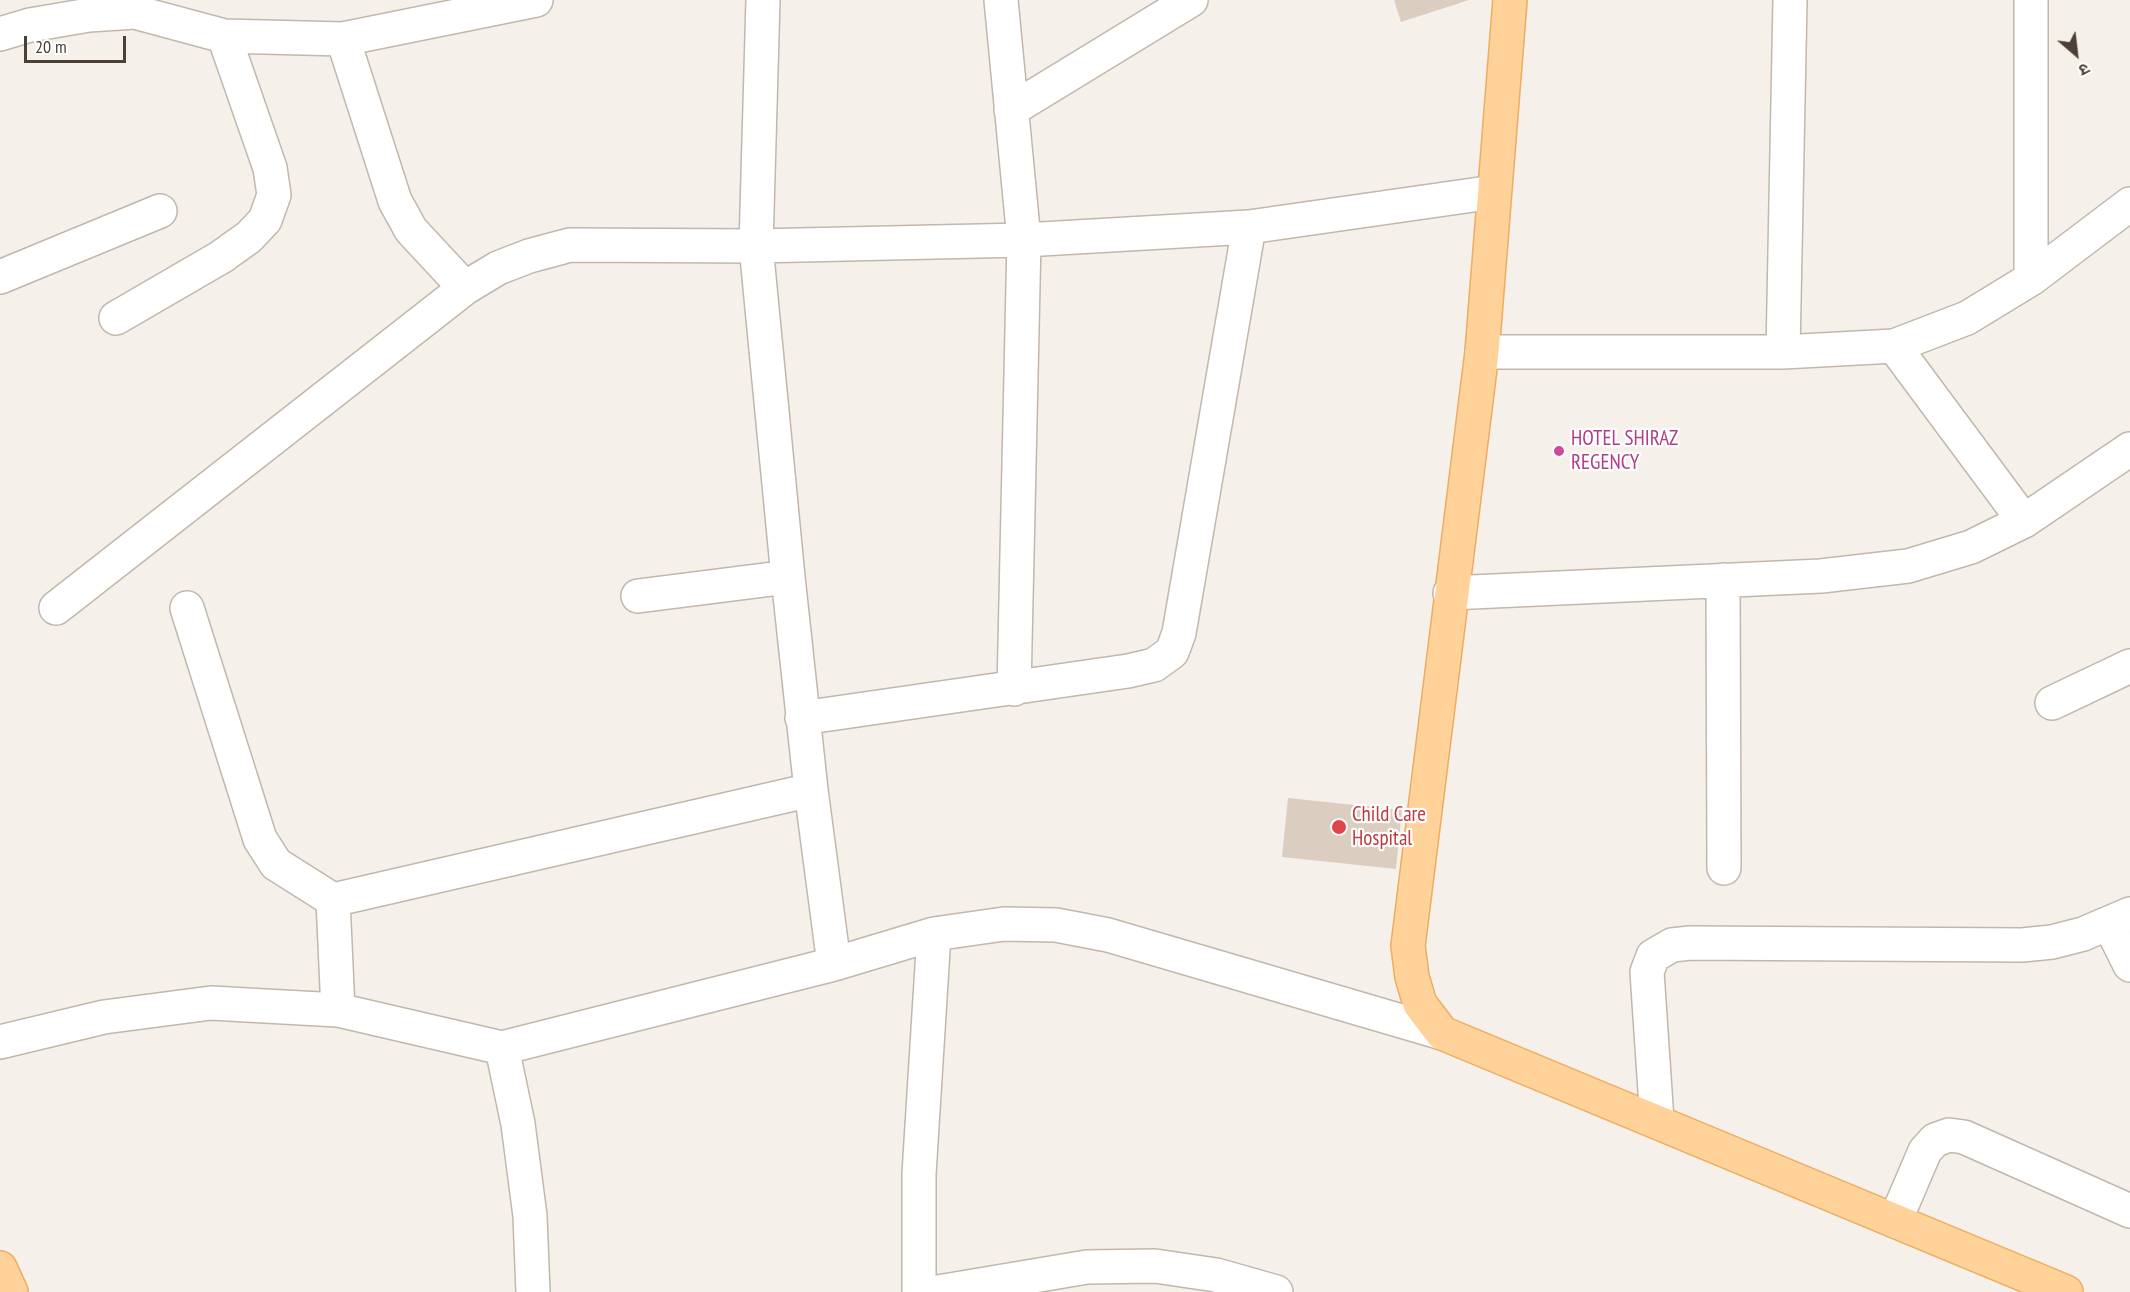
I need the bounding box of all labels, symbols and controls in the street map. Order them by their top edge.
scale bar [27,24,129,62]
north arrow [2046,24,2106,84]
text: 20 m [35,35,67,58]
text: उ [2076,59,2093,81]
place label: HOTEL SHIRAZ REGENCY [1571,426,1678,476]
marker: HOTEL SHIRAZ REGENCY [1552,444,1566,458]
place label: Child Care Hospital [1352,802,1426,852]
marker: Child Care Hospital [1330,818,1348,836]

